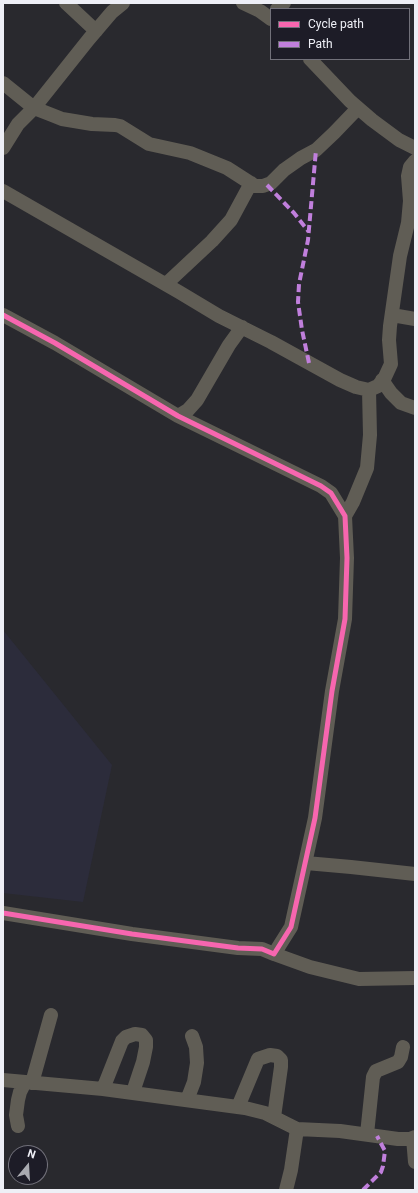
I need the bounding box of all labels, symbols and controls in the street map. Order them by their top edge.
legend [270,8,410,60]
text: Cycle path [308,17,364,31]
text: Path [308,37,333,51]
north arrow [8,1145,48,1185]
text: N [26,1147,37,1161]

